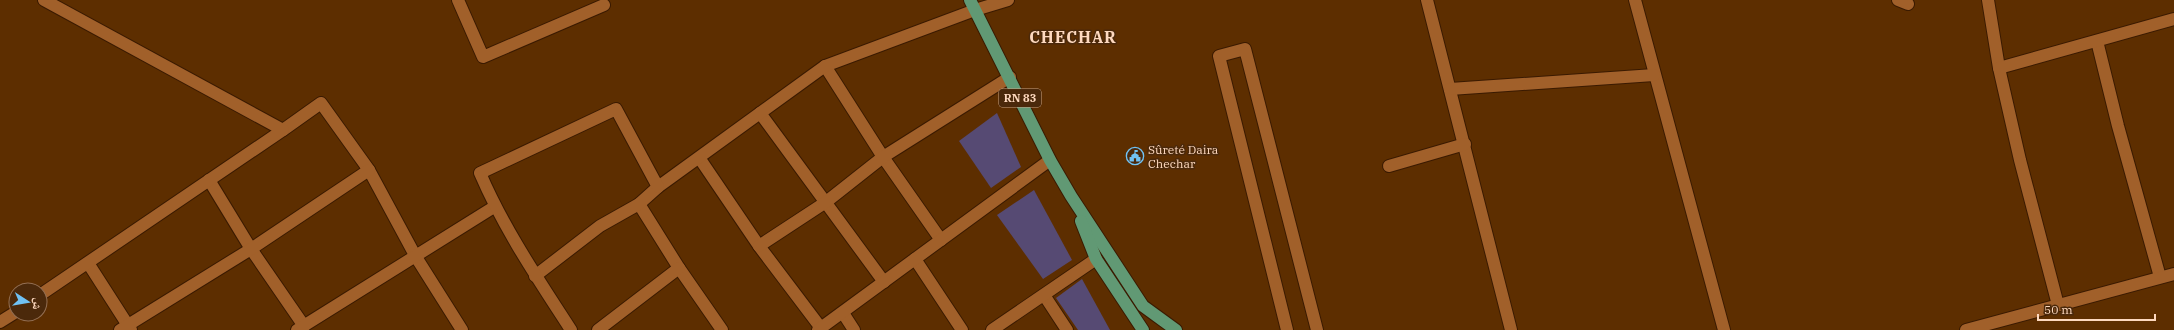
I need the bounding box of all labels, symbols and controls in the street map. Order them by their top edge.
district label: CHECHAR [1029,27,1117,47]
road number: RN 83 [999,89,1041,107]
place label: Sûreté Daira Chechar [1148,142,1219,171]
public building icon: Sûreté Daira Chechar [1125,146,1145,166]
north arrow [8,282,48,322]
scale bar [2038,296,2155,322]
text: ش [29,297,46,312]
text: 50 m [2044,302,2073,317]

